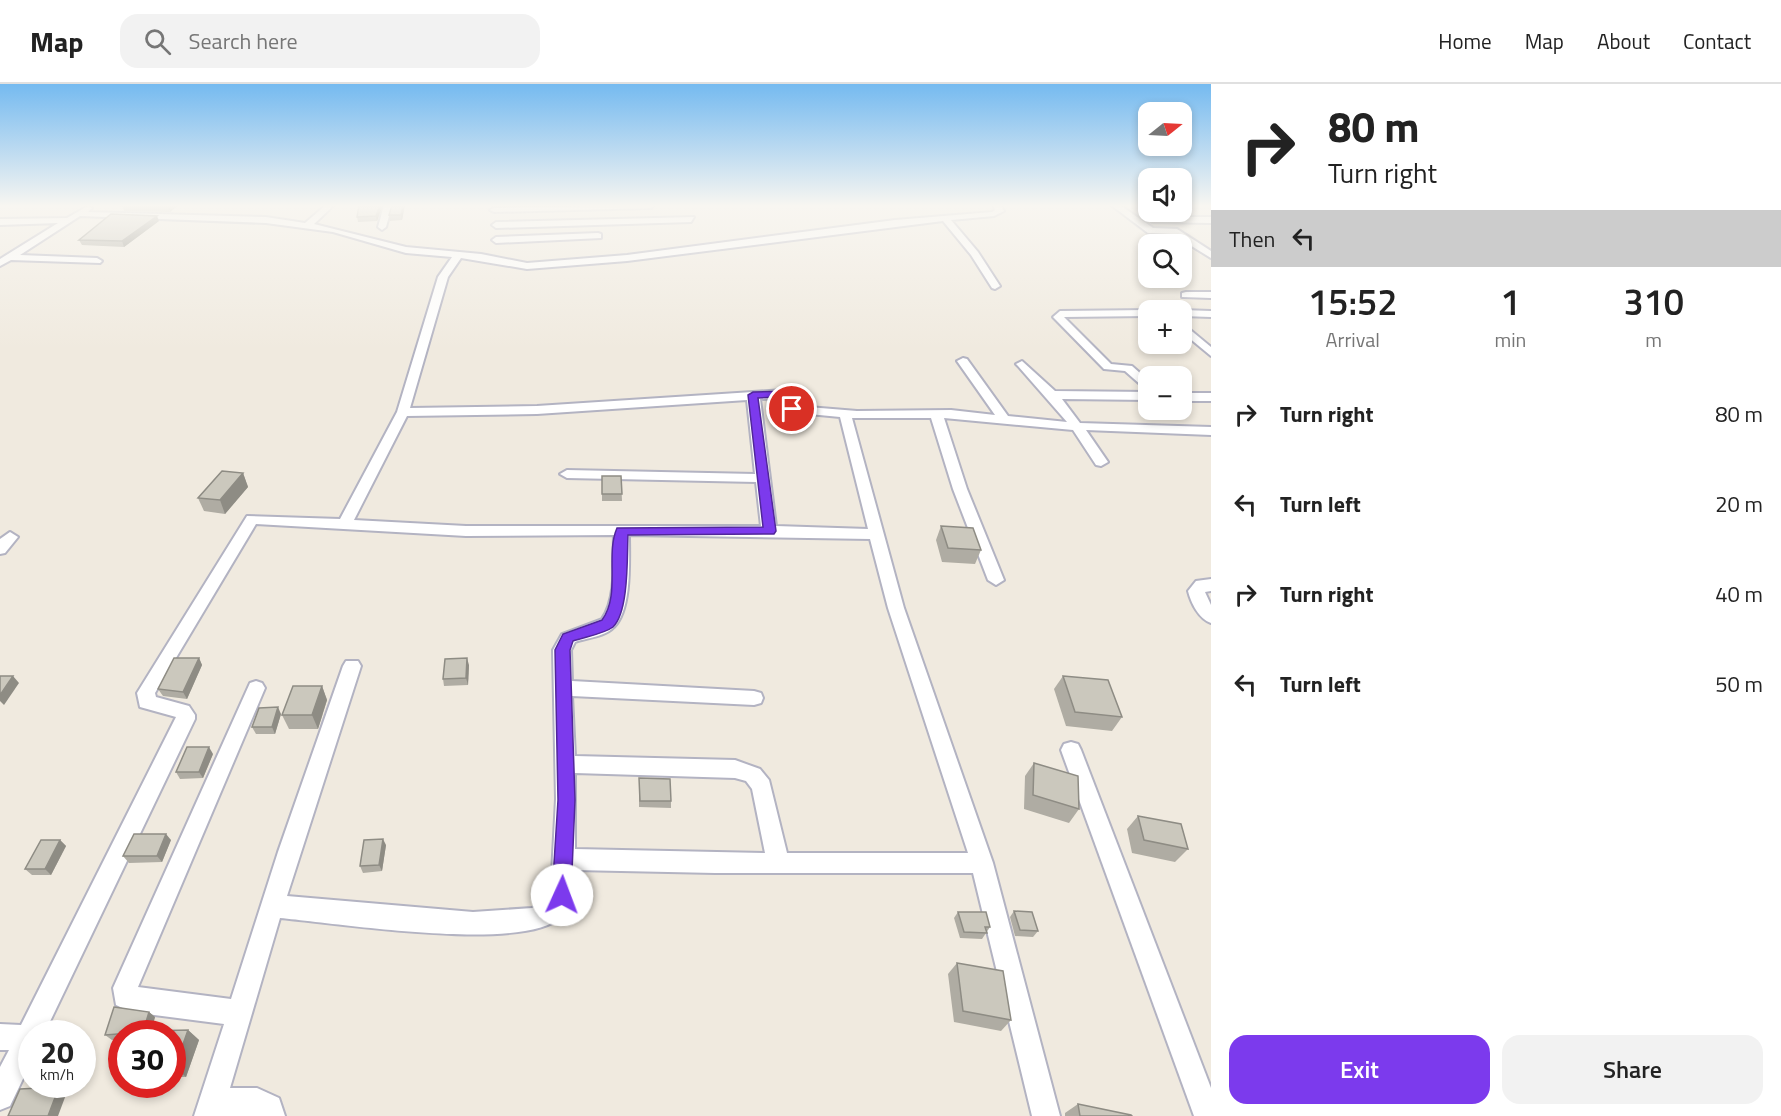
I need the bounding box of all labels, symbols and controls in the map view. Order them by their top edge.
search box [120,14,540,68]
text: Map [30,20,84,63]
text: Search here [189,24,298,58]
icon: search [141,25,174,58]
text: Home [1438,25,1492,57]
text: Map [1525,25,1564,57]
text: About [1597,25,1650,57]
text: Contact [1683,25,1751,57]
text: 80 m [1328,94,1420,158]
north arrow [1138,102,1192,156]
map controls [1138,102,1192,420]
icon: right [1229,108,1307,186]
text: Turn right [1328,152,1437,193]
button: sound [1138,168,1192,222]
text: Then [1229,222,1275,256]
icon: left [1287,222,1320,255]
button: search [1138,234,1192,288]
text: 15:52 [1308,274,1397,329]
text: 1 [1500,274,1520,329]
text: 310 [1623,274,1684,329]
button: + [1138,300,1192,354]
text: Arrival [1326,324,1380,355]
text: min [1494,324,1526,355]
text: m [1645,324,1662,355]
button: − [1138,366,1192,420]
pin [766,383,817,434]
icon: arrive [775,392,808,425]
text: Turn right [1280,397,1374,431]
text: 80 m [1715,397,1763,431]
icon: right [1229,398,1262,431]
text: Turn left [1280,487,1361,521]
text: 20 m [1715,487,1763,521]
icon: left [1229,488,1262,521]
text: Turn right [1280,577,1374,611]
text: 40 m [1715,577,1763,611]
icon: right [1229,578,1262,611]
text: Turn left [1280,667,1361,701]
text: 50 m [1715,667,1763,701]
icon: left [1229,668,1262,701]
position arrow [530,863,594,927]
speed limit sign: 30 [108,1020,186,1098]
text: 20 [40,1029,74,1075]
button: Exit [1229,1035,1490,1104]
button: Share [1502,1035,1763,1104]
text: km/h [40,1063,74,1086]

